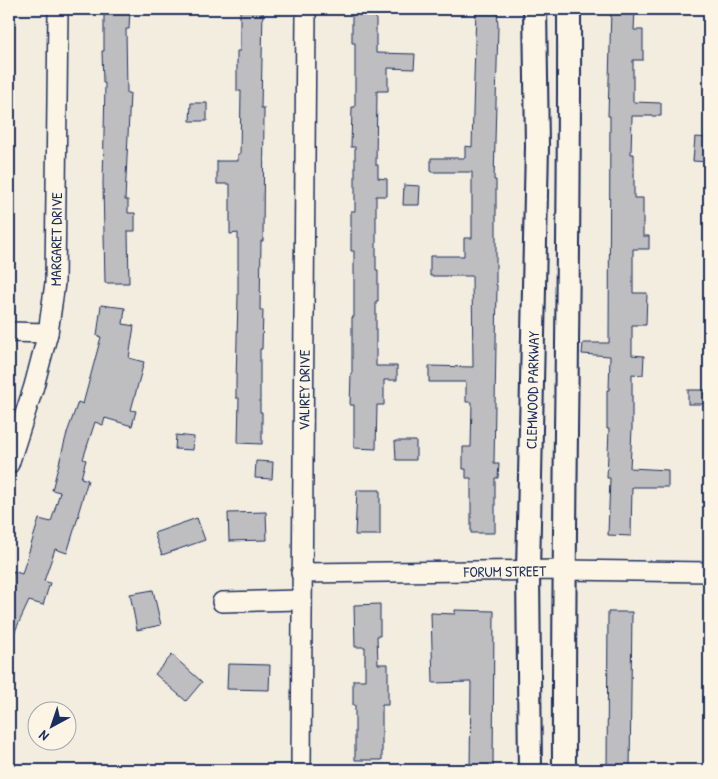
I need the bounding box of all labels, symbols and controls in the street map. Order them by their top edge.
street label: MARGARET DRIVE [44,192,66,286]
street label: CLEMWOOD PARKWAY [520,330,544,449]
street label: VALIREY DRIVE [293,349,314,431]
street label: FORUM STREET [463,560,547,582]
north arrow [28,702,78,752]
text: N [34,726,52,746]

